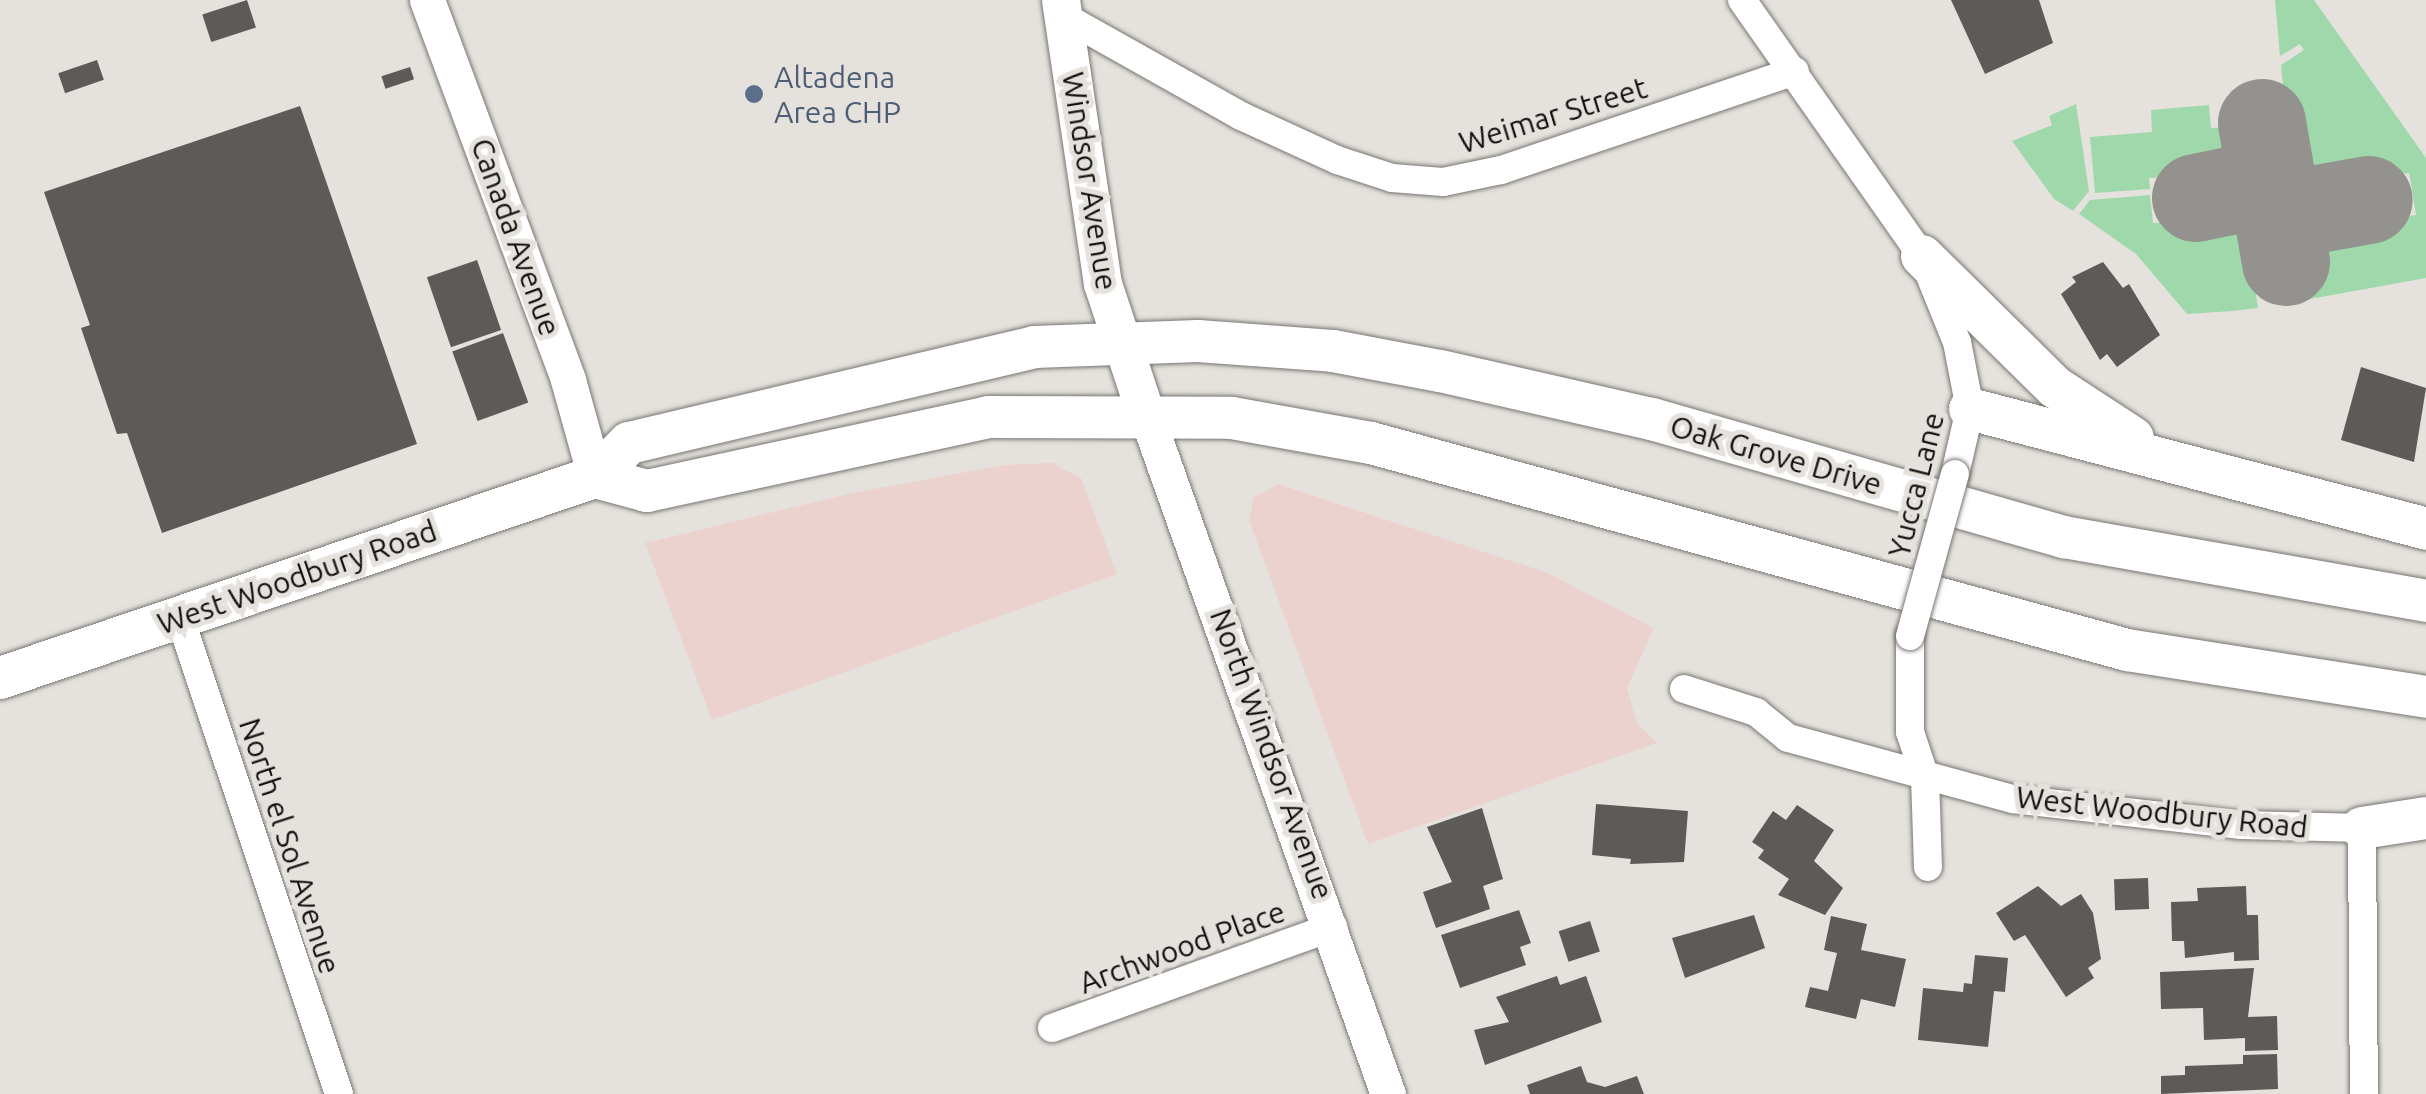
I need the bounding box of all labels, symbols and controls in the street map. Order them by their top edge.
place label: Altadena Area CHP [774,59,901,130]
street label: Windsor Avenue [1055,69,1125,293]
street label: Weimar Street [1455,69,1651,161]
marker: Altadena Area CHP [743,83,765,105]
street label: Canada Avenue [464,133,568,341]
street label: Oak Grove Drive [1666,408,1886,502]
street label: Yucca Lane [1881,409,1951,561]
street label: West Woodbury Road [153,512,441,642]
street label: North Windsor Avenue [1203,604,1341,904]
street label: North el Sol Avenue [232,714,348,978]
street label: West Woodbury Road [2015,779,2309,845]
street label: Archwood Place [1074,893,1290,1001]

